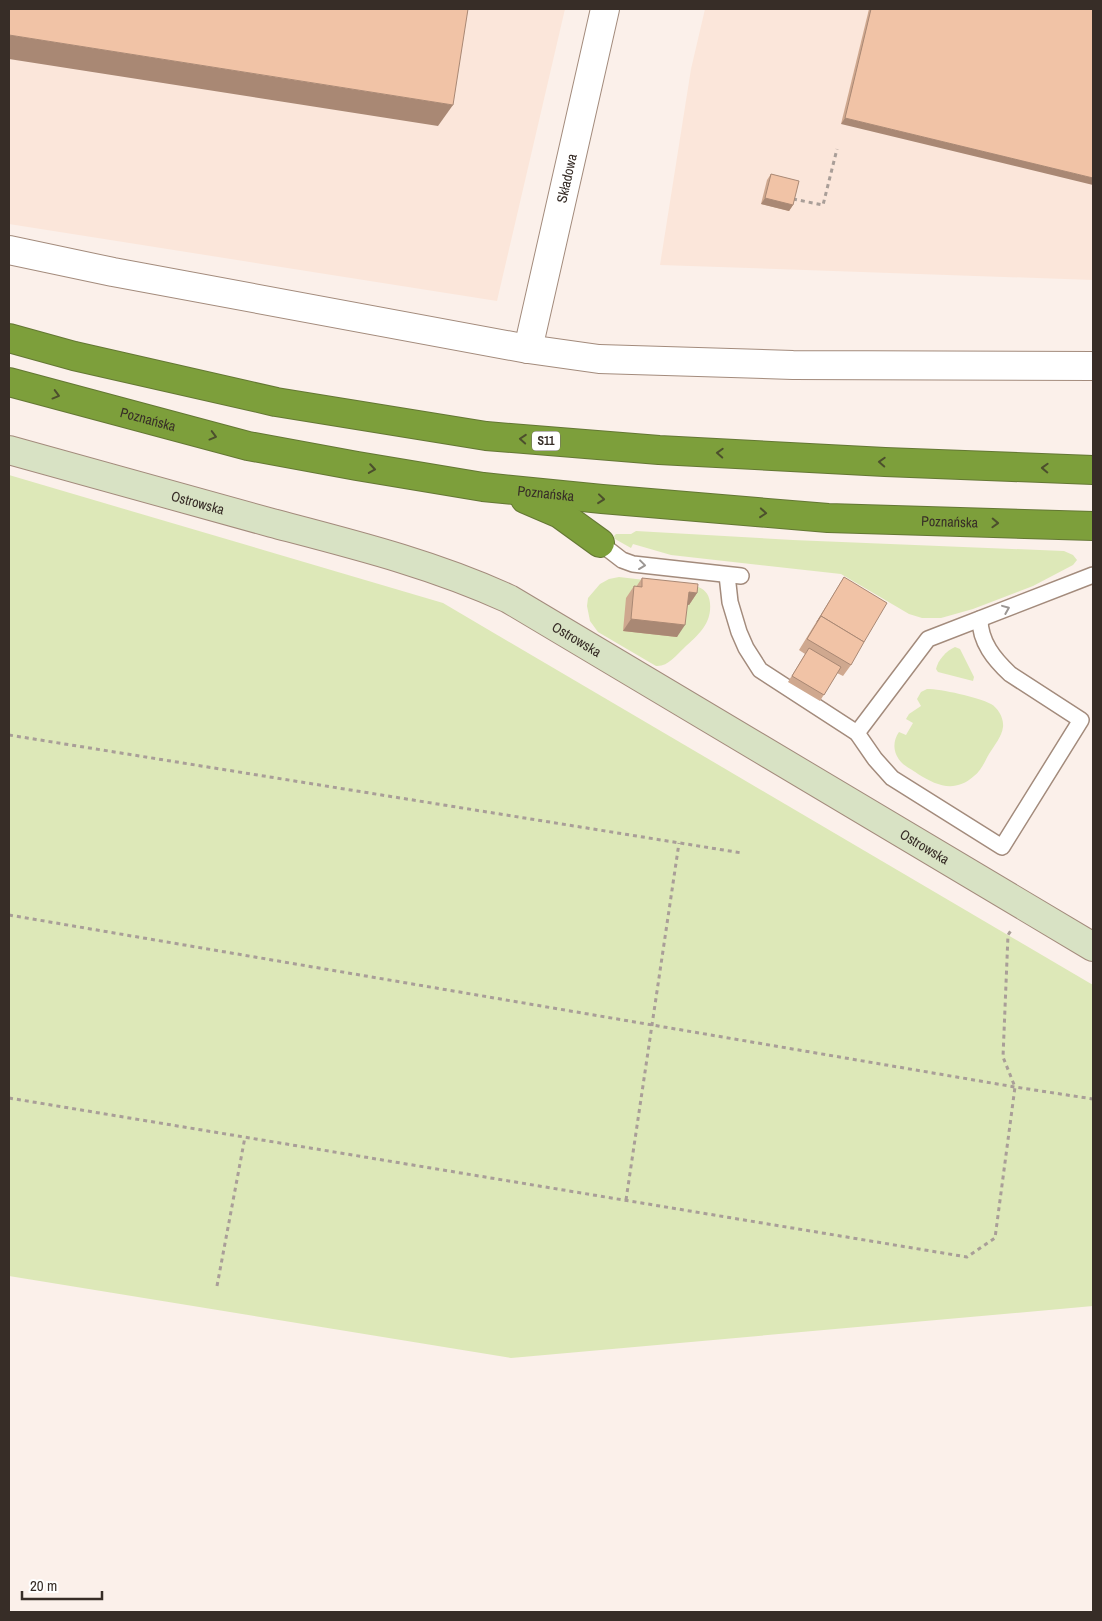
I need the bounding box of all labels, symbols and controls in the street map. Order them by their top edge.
street label: Składowa [552,151,581,205]
one-way arrow [51,389,60,400]
street label: Poznańska [118,403,178,435]
one-way arrow [208,431,216,441]
road number: S11 [532,432,560,451]
one-way arrow [519,434,527,445]
one-way arrow [716,448,724,459]
one-way arrow [878,457,886,467]
one-way arrow [368,463,376,474]
one-way arrow [1040,463,1048,473]
street label: Poznańska [517,482,576,505]
street label: Ostrowska [169,487,227,519]
one-way arrow [597,493,605,504]
one-way arrow [759,507,767,518]
street label: Poznańska [921,512,979,532]
one-way arrow [991,518,999,529]
one-way arrow [638,559,646,570]
one-way arrow [1001,605,1010,615]
street label: Ostrowska [549,618,605,661]
street label: Ostrowska [897,825,953,869]
scale bar [22,1568,102,1600]
text: 20 m [30,1575,57,1596]

